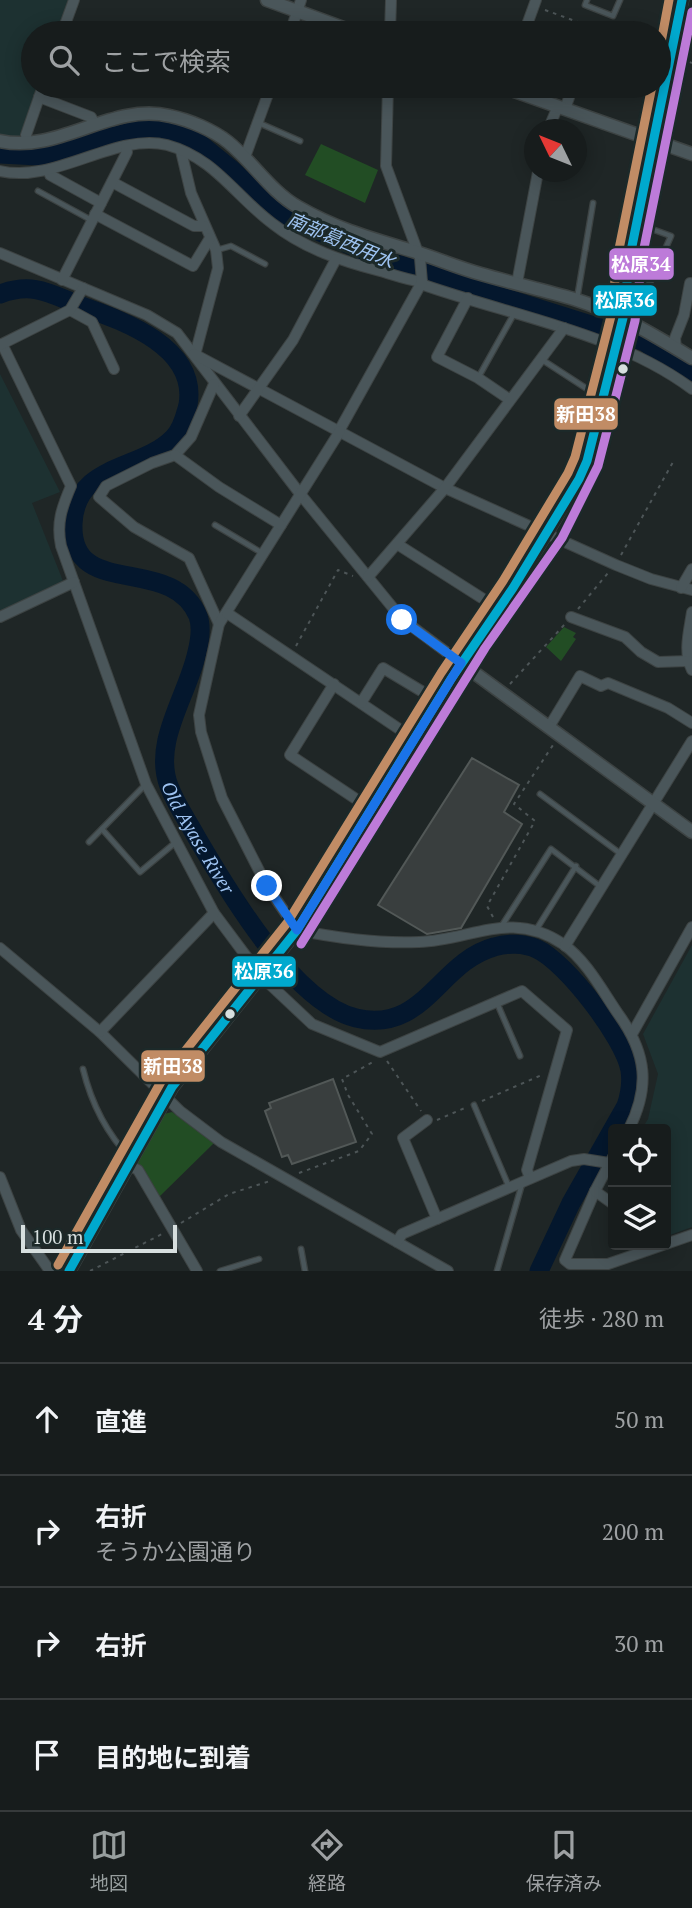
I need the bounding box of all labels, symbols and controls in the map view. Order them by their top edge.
search box [21,21,671,98]
icon: search [45,41,83,79]
text: ここで検索 [101,44,231,78]
north arrow [524,119,587,182]
water label: 南部葛西用水 [284,206,400,274]
line badge: 松原34 [608,247,675,281]
text: 松原34 [611,251,671,276]
line badge: 松原36 [592,284,658,317]
text: 松原36 [595,287,655,312]
unlabelled marker [616,362,630,376]
line badge: 新田38 [553,397,619,431]
text: 新田38 [556,401,616,426]
route start [386,604,417,635]
water label: Old Ayase River [156,777,241,899]
route end [251,870,282,901]
line badge: 松原36 [231,955,297,988]
text: 松原36 [234,958,294,983]
unlabelled marker [223,1007,237,1021]
line badge: 新田38 [140,1049,206,1083]
text: 新田38 [143,1053,203,1078]
map controls [608,1124,671,1250]
button: locate [608,1124,671,1187]
button: layers [608,1187,671,1250]
scale bar [21,1222,177,1254]
text: 100 m [32,1224,83,1249]
text: 4 分 [28,1299,83,1339]
text: 徒歩 · 280 m [539,1303,664,1334]
icon: ahead [28,1400,66,1438]
text: 直進 [95,1404,147,1438]
text: 50 m [614,1404,664,1435]
text: 右折 [95,1499,147,1533]
icon: right [28,1512,66,1550]
text: 200 m [602,1516,664,1547]
text: そうか公園通り [95,1536,256,1567]
icon: right [28,1624,66,1662]
text: 右折 [95,1628,147,1662]
text: 30 m [614,1628,664,1659]
icon: arrive [28,1736,66,1774]
text: 目的地に到着 [95,1740,251,1774]
tab: 地図 [90,1826,128,1895]
tab: 経路 [308,1826,346,1895]
tab: 保存済み [526,1826,602,1895]

